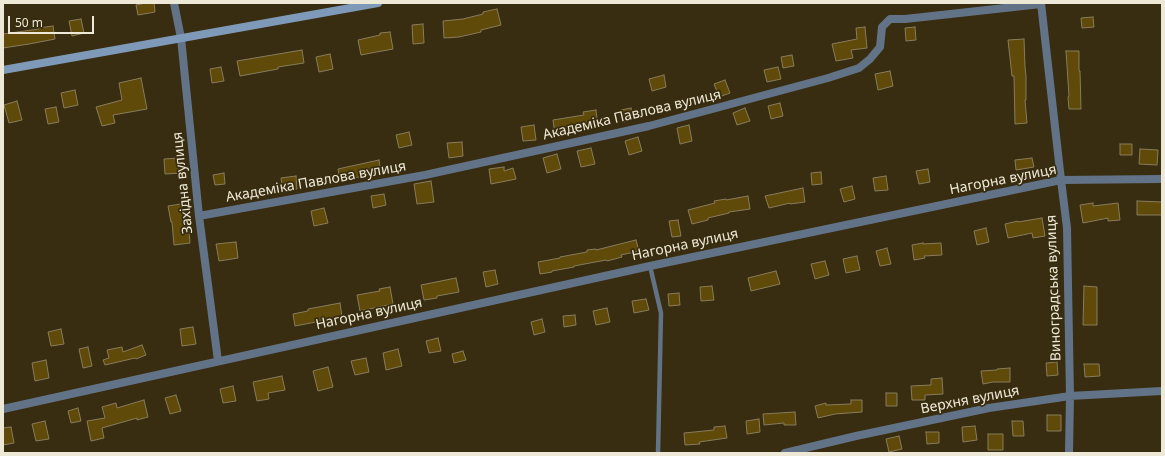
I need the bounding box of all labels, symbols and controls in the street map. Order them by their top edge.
scale bar [10,8,96,34]
text: 50 m [15,14,43,31]
street label: Академіка Павлова вулиця [541,86,723,144]
street label: Західна вулиця [169,131,197,235]
street label: Академіка Павлова вулиця [225,158,407,206]
street label: Нагорна вулиця [948,161,1058,199]
street label: Виноградська вулиця [1043,215,1065,361]
street label: Нагорна вулиця [630,225,740,265]
street label: Нагорна вулиця [314,294,424,334]
street label: Верхня вулиця [919,382,1021,418]

